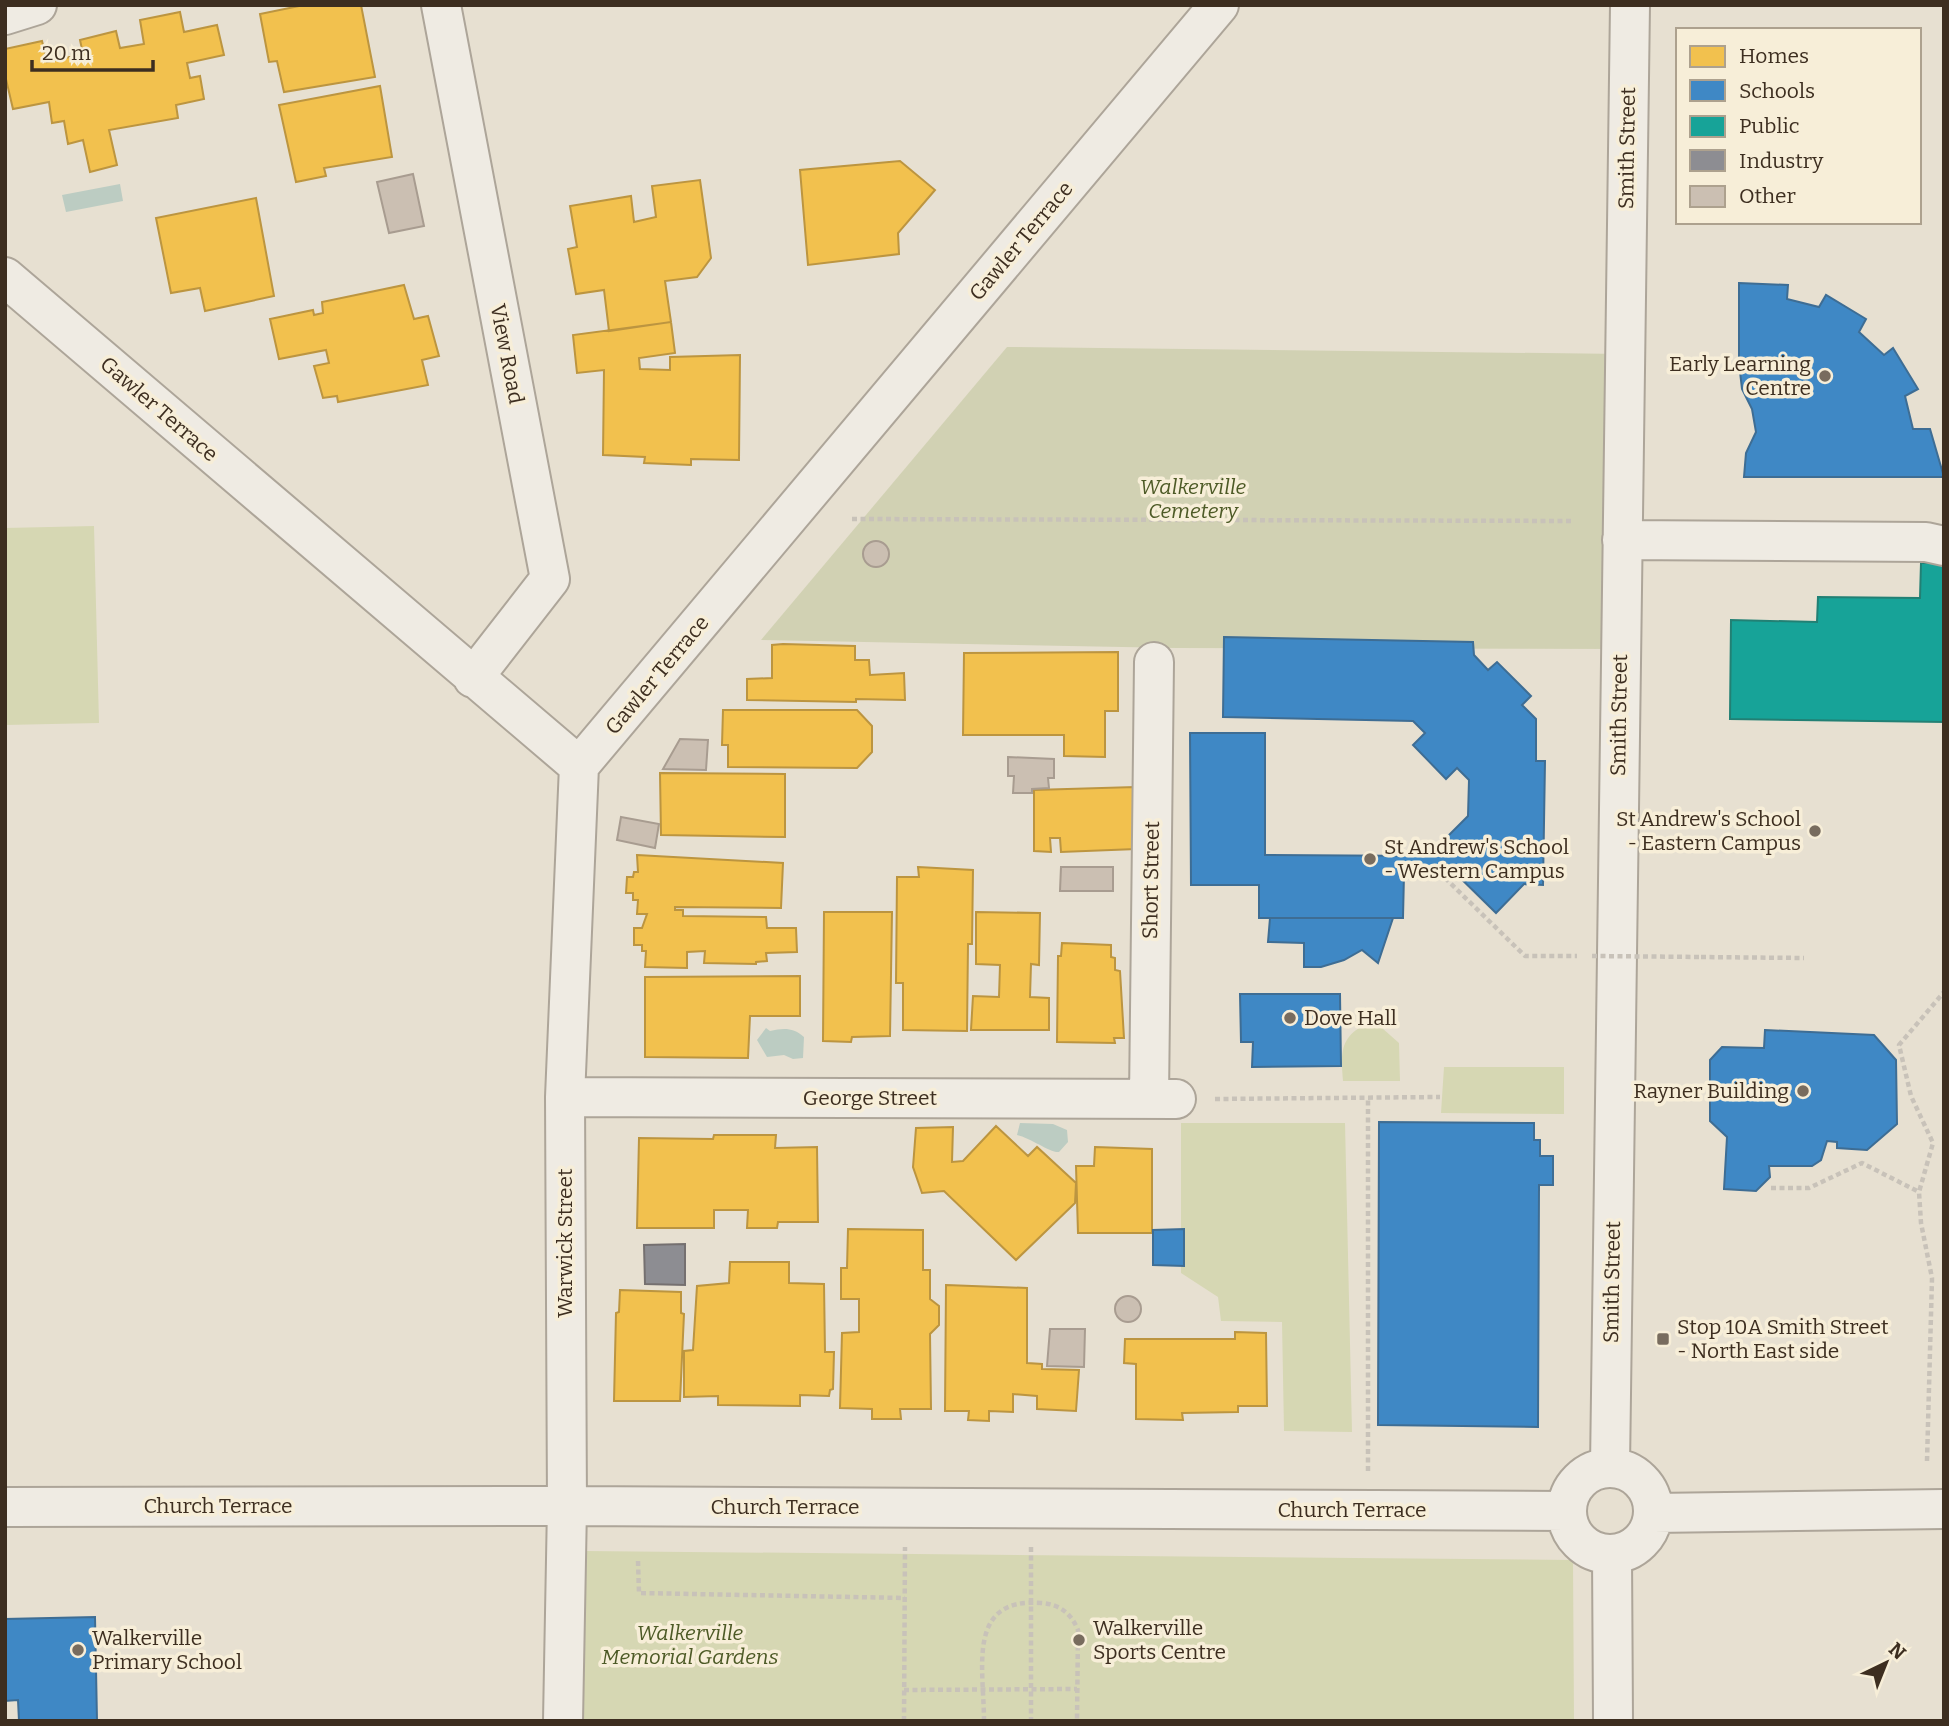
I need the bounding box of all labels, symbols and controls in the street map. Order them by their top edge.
scale bar [32,28,152,72]
legend [1676,28,1921,224]
text: 20 m [42,40,91,66]
text: Homes [1739,43,1809,69]
text: Schools [1739,78,1815,104]
street label: Smith Street [1613,86,1641,209]
text: Public [1739,113,1800,139]
text: Industry [1739,148,1824,174]
street label: Gawler Terrace [964,176,1078,306]
text: Other [1739,183,1796,209]
street label: View Road [485,302,529,406]
street label: Gawler Terrace [95,351,223,467]
place label: Early Learning Centre [1669,351,1811,401]
marker: Early Learning Centre [1817,368,1833,384]
park label: Walkerville Cemetery [1140,474,1247,524]
street label: Gawler Terrace [600,610,714,740]
street label: Smith Street [1605,653,1633,776]
place label: St Andrew's School - Eastern Campus [1616,806,1801,856]
street label: Short Street [1137,820,1165,939]
marker: St Andrew's School - Eastern Campus [1807,823,1823,839]
place label: St Andrew's School - Western Campus [1384,834,1569,884]
marker: St Andrew's School - Western Campus [1362,851,1378,867]
place label: Dove Hall [1304,1005,1397,1031]
marker: Dove Hall [1282,1010,1298,1026]
place label: Rayner Building [1633,1078,1789,1104]
marker: Rayner Building [1795,1083,1811,1099]
street label: George Street [803,1085,938,1111]
street label: Warwick Street [552,1168,578,1318]
street label: Smith Street [1598,1220,1626,1343]
place label: Stop 10A Smith Street - North East side [1677,1314,1889,1364]
marker: Stop 10A Smith Street - North East side [1655,1331,1671,1347]
street label: Church Terrace [143,1493,293,1519]
street label: Church Terrace [710,1494,860,1520]
street label: Church Terrace [1277,1497,1427,1523]
place label: Walkerville Sports Centre [1093,1615,1226,1665]
park label: Walkerville Memorial Gardens [602,1620,778,1670]
place label: Walkerville Primary School [92,1625,242,1675]
north arrow [1851,1628,1921,1698]
marker: Walkerville Sports Centre [1071,1632,1087,1648]
text: N [1884,1638,1911,1665]
marker: Walkerville Primary School [70,1642,86,1658]

